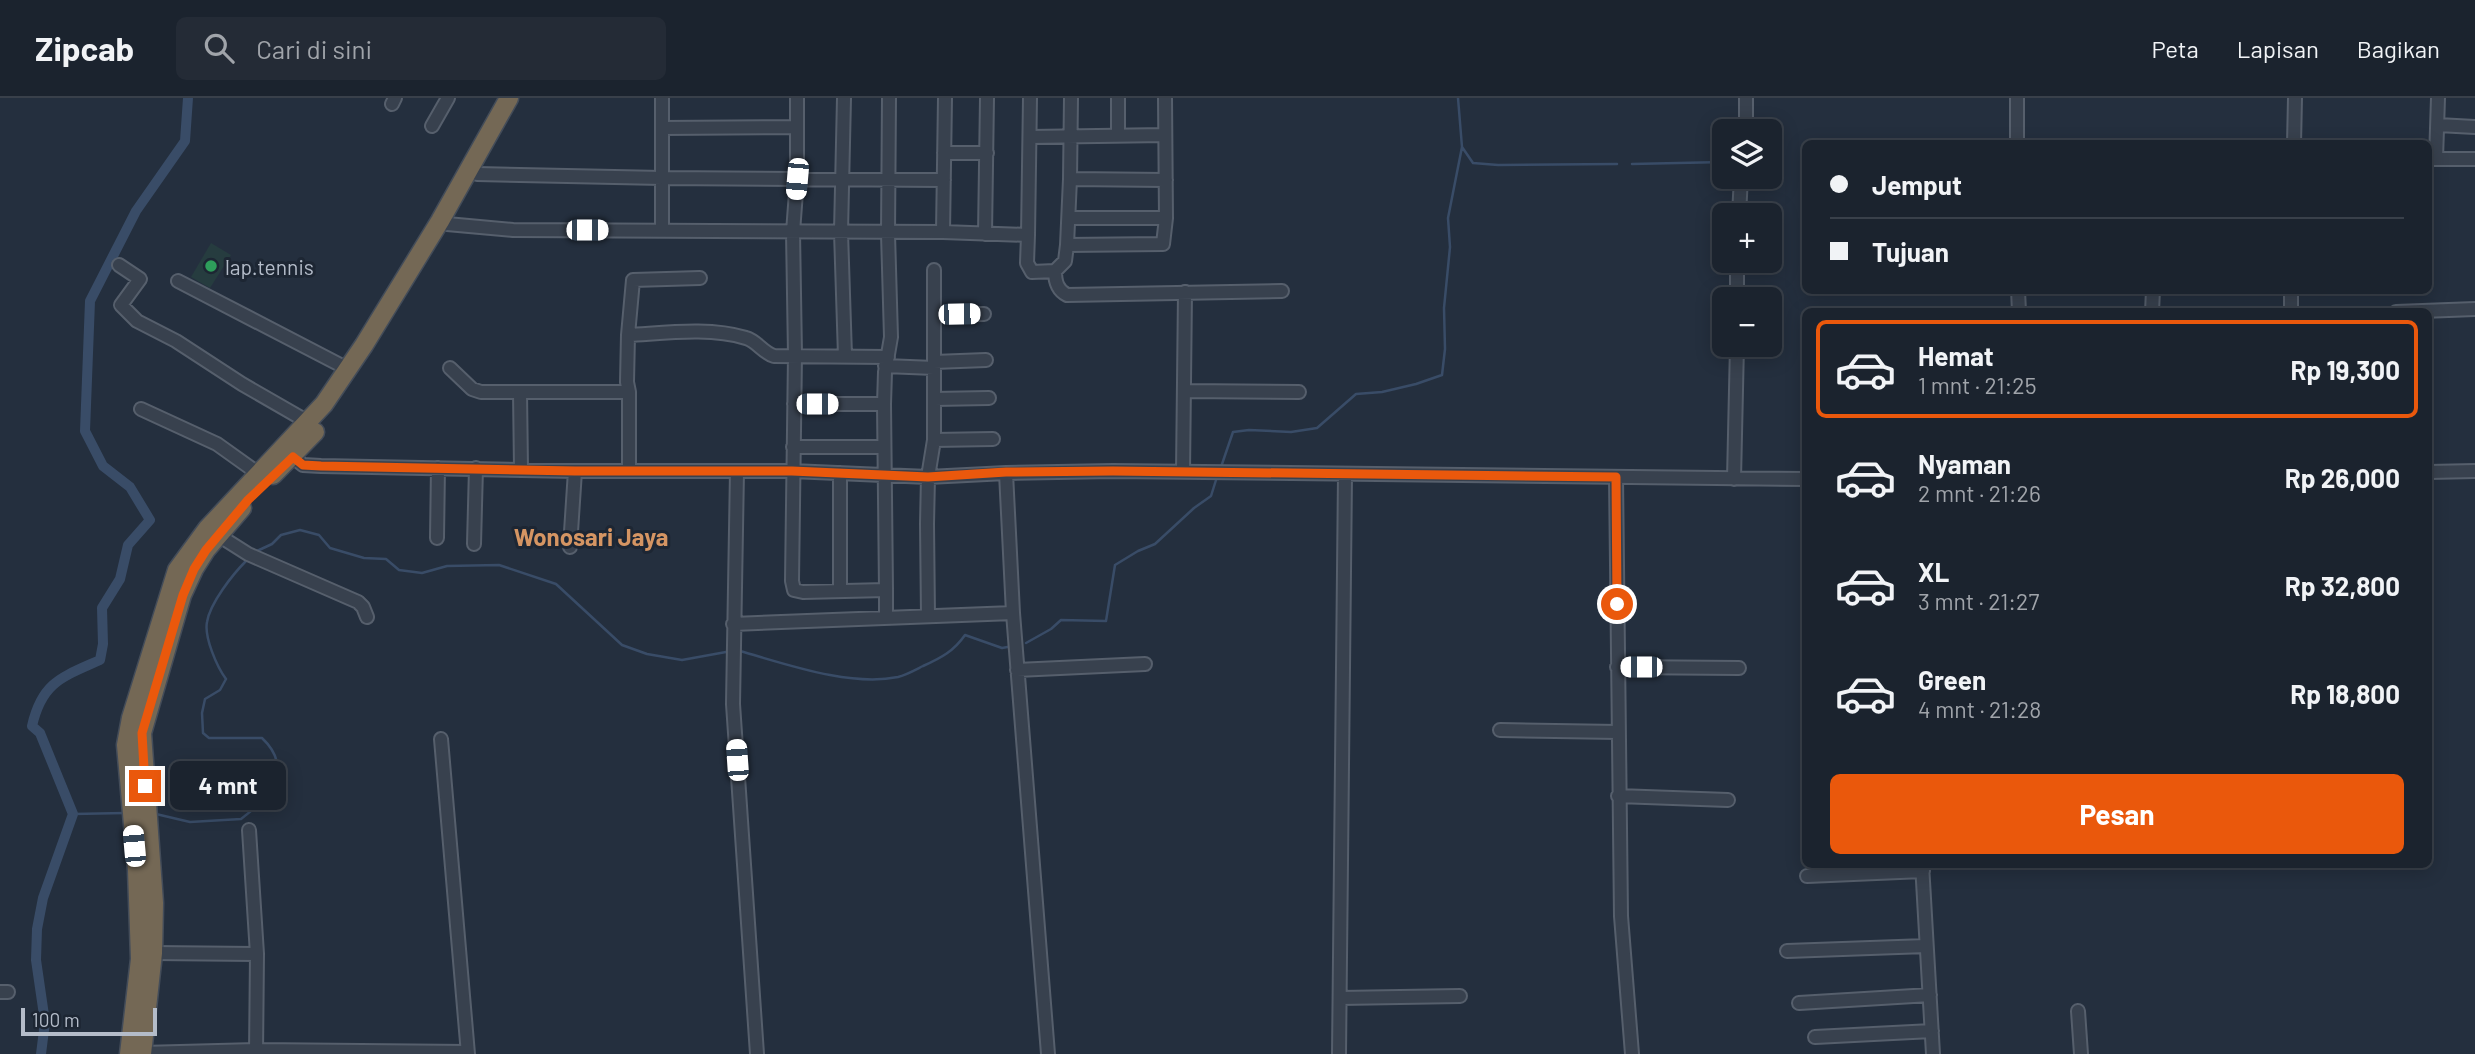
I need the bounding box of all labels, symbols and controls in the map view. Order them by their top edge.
search box [176,17,666,80]
text: Zipcab [35,28,134,68]
icon: search [200,29,238,67]
text: Cari di sini [256,33,372,64]
text: Peta [2151,34,2199,63]
text: Lapisan [2237,34,2319,63]
text: Bagikan [2357,34,2440,63]
map controls [1712,119,1782,357]
button: layers [1712,119,1782,189]
car [785,157,810,201]
text: Jemput [1872,169,1962,200]
button: + [1712,203,1782,273]
car [567,220,609,241]
text: Tujuan [1872,236,1949,267]
place label: lap.tennis [225,254,314,279]
marker: lap.tennis [203,258,219,274]
button: − [1712,287,1782,357]
car [938,303,981,325]
icon: car [1834,338,1897,401]
text: Hemat [1918,340,1994,371]
text: Rp 19,300 [2290,354,2400,385]
text: 1 mnt · 21:25 [1918,371,2036,399]
car [797,394,839,415]
icon: car [1834,446,1897,509]
text: Nyaman [1918,448,2011,479]
text: Rp 26,000 [2285,462,2400,493]
text: 2 mnt · 21:26 [1918,479,2041,507]
district label: Wonosari Jaya [514,522,668,551]
icon: car [1834,554,1897,617]
text: XL [1918,556,1949,587]
text: Rp 32,800 [2285,570,2400,601]
text: 3 mnt · 21:27 [1918,587,2039,615]
route start [1601,588,1633,620]
car [1621,657,1663,678]
icon: car [1834,662,1897,725]
text: Green [1918,664,1986,695]
text: Rp 18,800 [2290,678,2400,709]
text: 4 mnt · 21:28 [1918,695,2041,723]
car [726,738,749,782]
callout: 4 mnt [170,762,285,810]
route end [129,770,161,802]
text: 4 mnt [198,771,258,799]
button: Pesan [1830,774,2404,854]
car [122,824,147,868]
scale bar [21,1005,158,1037]
text: 100 m [32,1008,80,1031]

